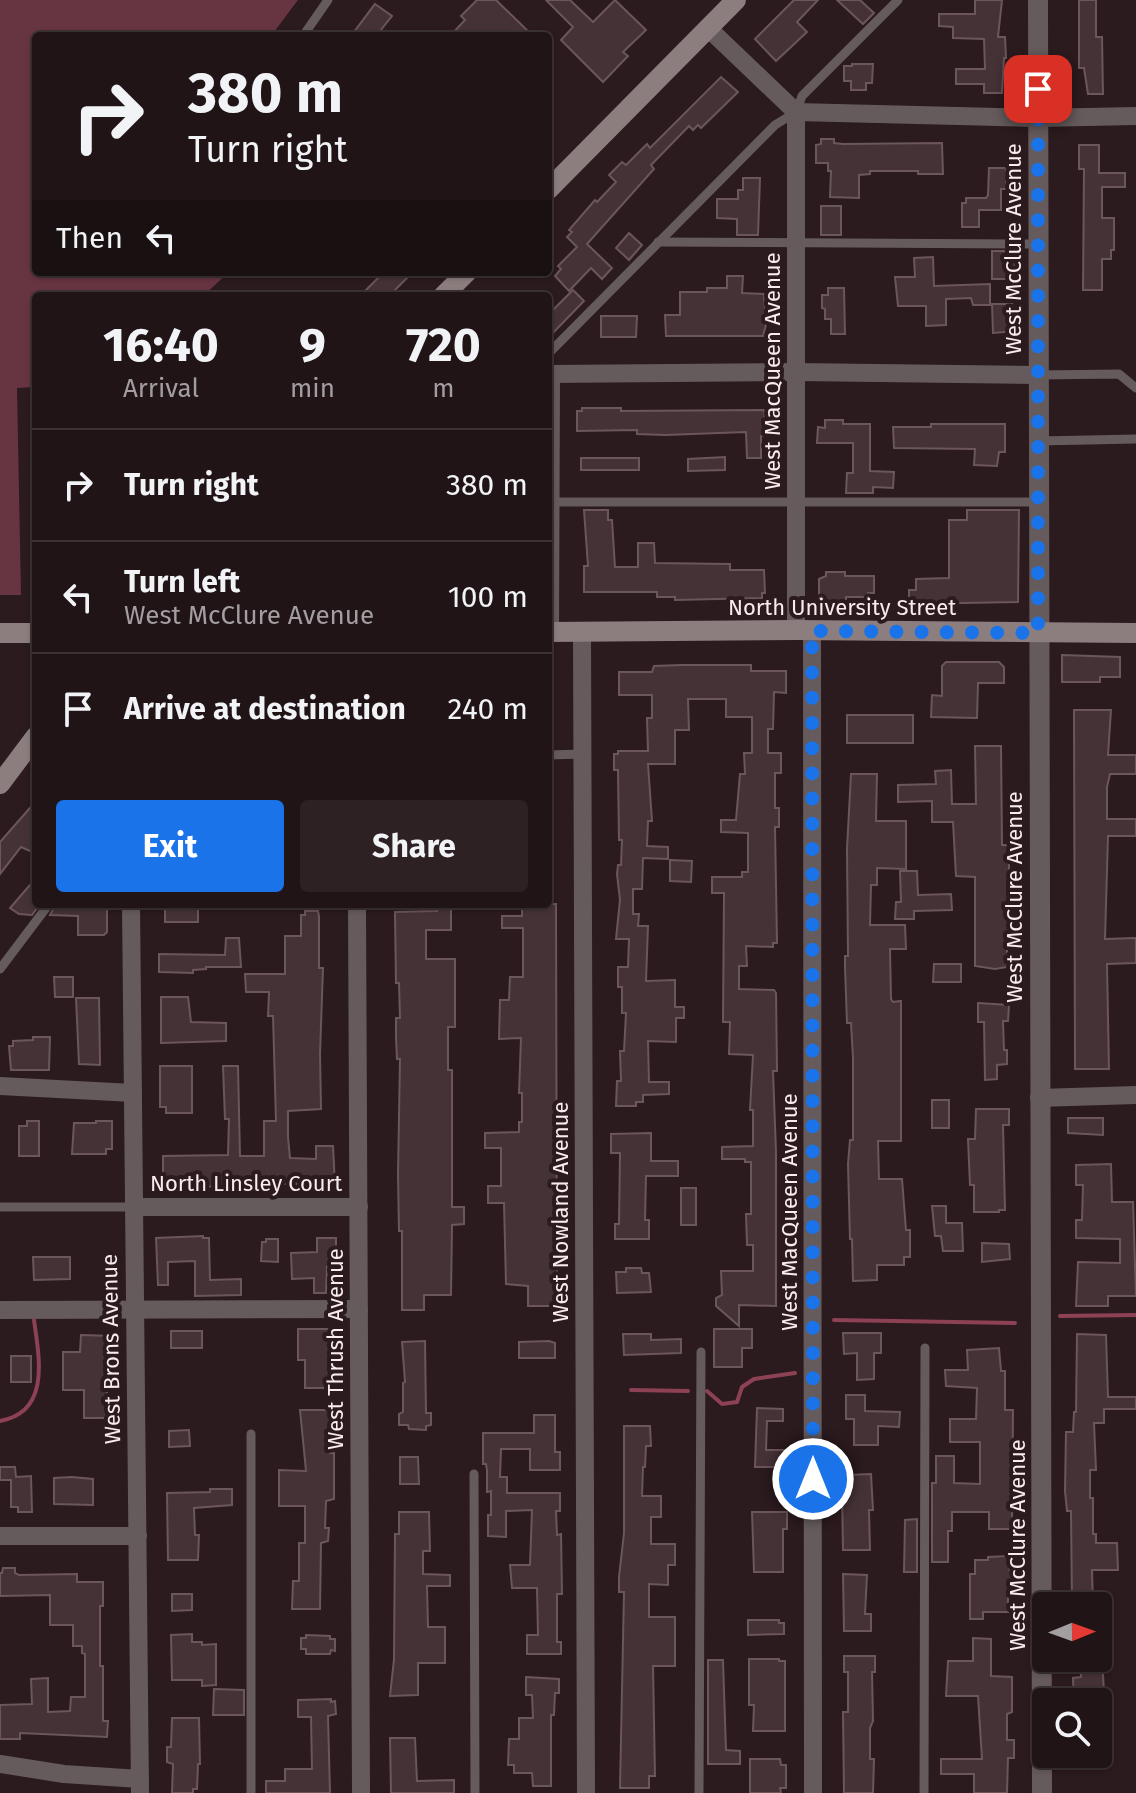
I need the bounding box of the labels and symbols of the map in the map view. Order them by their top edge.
pin [1004,55,1072,123]
street label: West McClure Avenue [1000,143,1027,355]
street label: West MacQueen Avenue [759,252,786,490]
street label: North University Street [728,594,956,621]
street label: West McClure Avenue [1001,791,1028,1003]
street label: West MacQueen Avenue [776,1093,803,1331]
street label: West Nowland Avenue [547,1102,574,1322]
street label: North Linsley Court [150,1170,342,1197]
street label: West Thrush Avenue [322,1248,349,1450]
street label: West Brons Avenue [96,1254,126,1444]
position arrow [771,1437,855,1521]
street label: West McClure Avenue [1004,1439,1031,1651]
north arrow [1032,1592,1112,1672]

